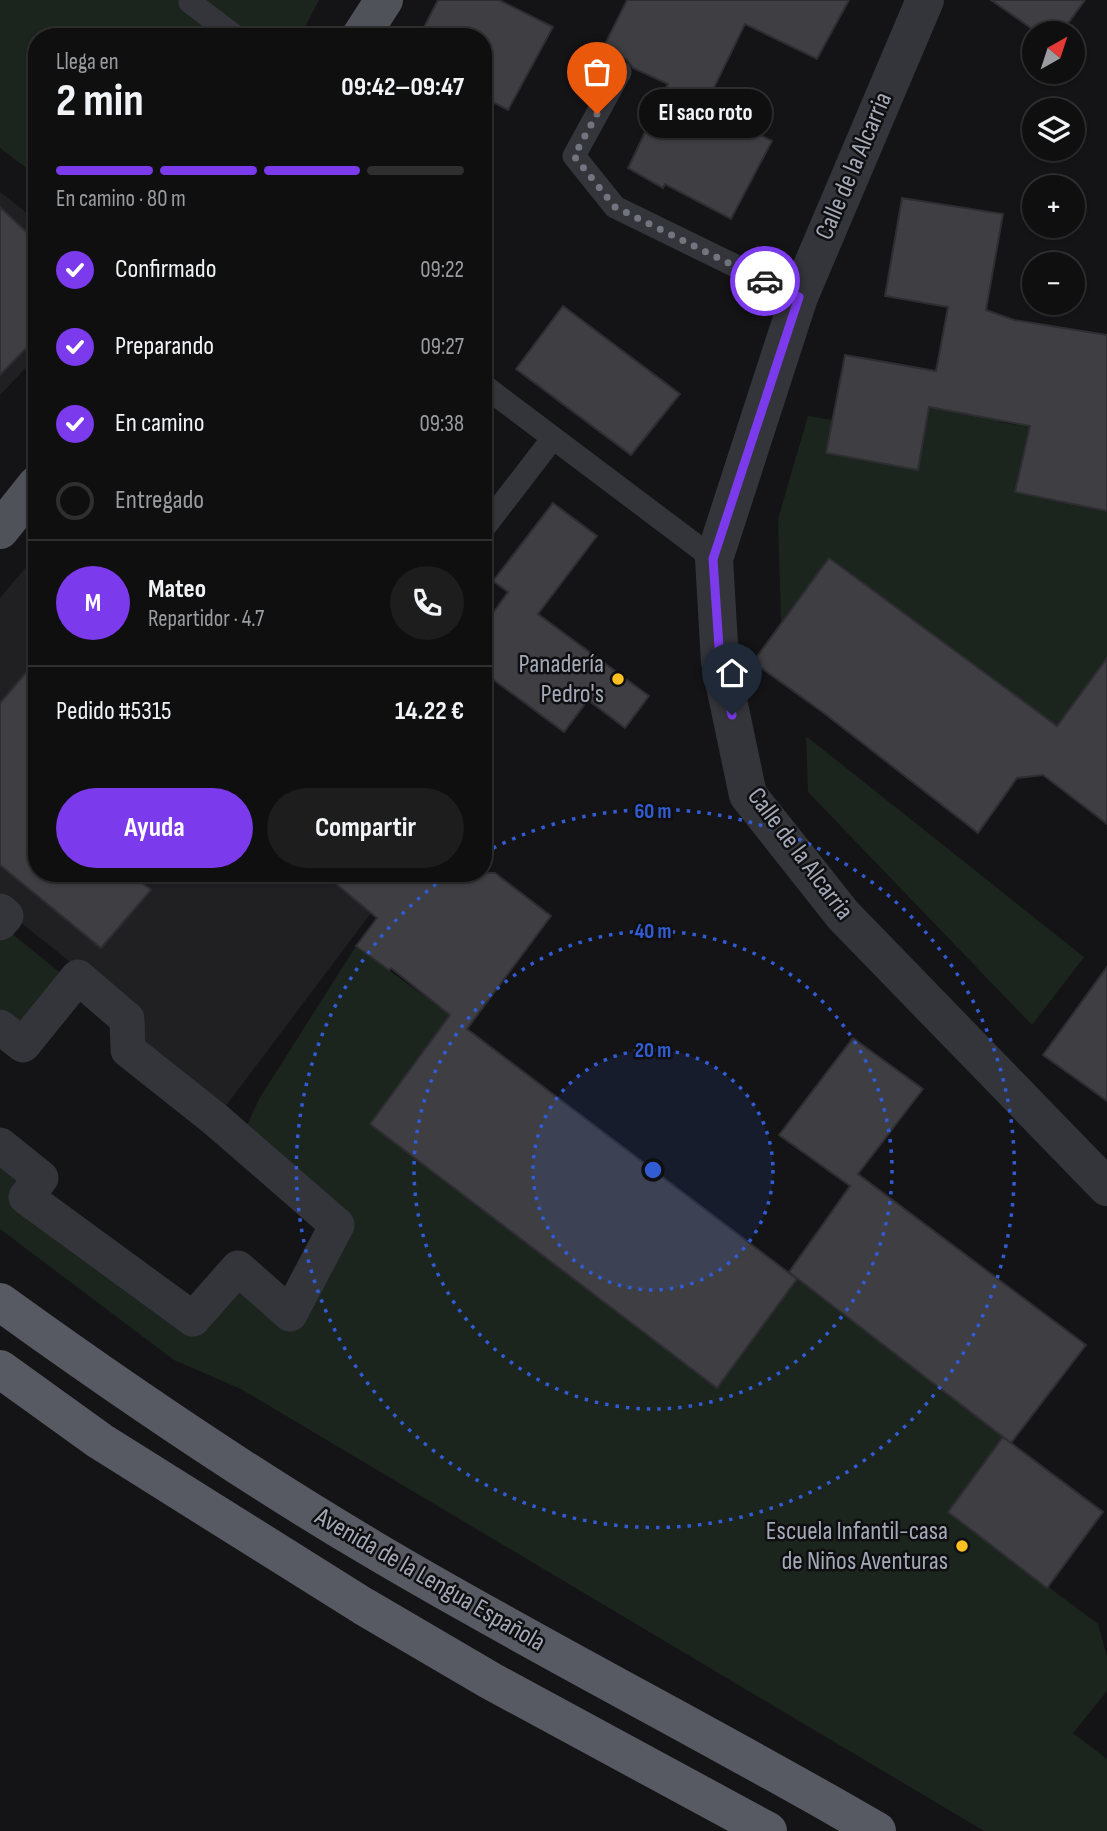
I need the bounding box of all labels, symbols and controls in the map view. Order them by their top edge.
north arrow [1022,21,1085,84]
map controls [1022,21,1085,315]
pin [567,42,627,114]
text: Llega en [56,48,119,76]
icon: bag [578,53,616,91]
text: 09:42–09:47 [341,72,464,103]
text: 2 min [56,74,144,129]
street label: Calle de la Alcarria [809,88,899,244]
callout: El saco roto [639,90,772,138]
button: layers [1022,98,1085,161]
text: El saco roto [658,99,753,127]
button: + [1022,175,1085,238]
text: En camino · 80 m [56,185,186,213]
courier [730,246,800,316]
icon: check [56,251,94,289]
button: − [1022,252,1085,315]
text: Confirmado [115,254,216,285]
text: 09:22 [420,256,464,284]
icon: car [746,262,784,300]
icon: check [56,328,94,366]
text: Preparando [115,331,214,362]
text: 09:27 [421,333,464,361]
icon: check [56,405,94,443]
text: En camino [115,408,205,439]
text: 09:38 [419,410,464,438]
text: Entregado [115,485,204,516]
button: phone [390,566,464,640]
text: Mateo [148,574,206,605]
text: M [85,588,101,619]
text: Repartidor · 4.7 [148,605,264,633]
pin [702,643,762,715]
place label: Panadería Pedro's [519,649,604,710]
icon: home [713,654,751,692]
marker: Panadería Pedro's [610,671,626,687]
text: Pedido #5315 [56,696,172,727]
text: 14.22 € [395,696,464,727]
street label: Calle de la Alcarria [740,782,860,926]
button: Ayuda [56,788,253,868]
button: Compartir [267,788,464,868]
text: 60 m [634,799,672,824]
text: 40 m [635,919,671,944]
text: 20 m [635,1038,671,1063]
centre of rings [641,1158,665,1182]
street label: Avenida de la Lengua Española [309,1501,550,1659]
place label: Escuela Infantil-casa de Niños Aventuras [766,1516,948,1577]
marker: Escuela Infantil-casa de Niños Aventuras [954,1538,970,1554]

